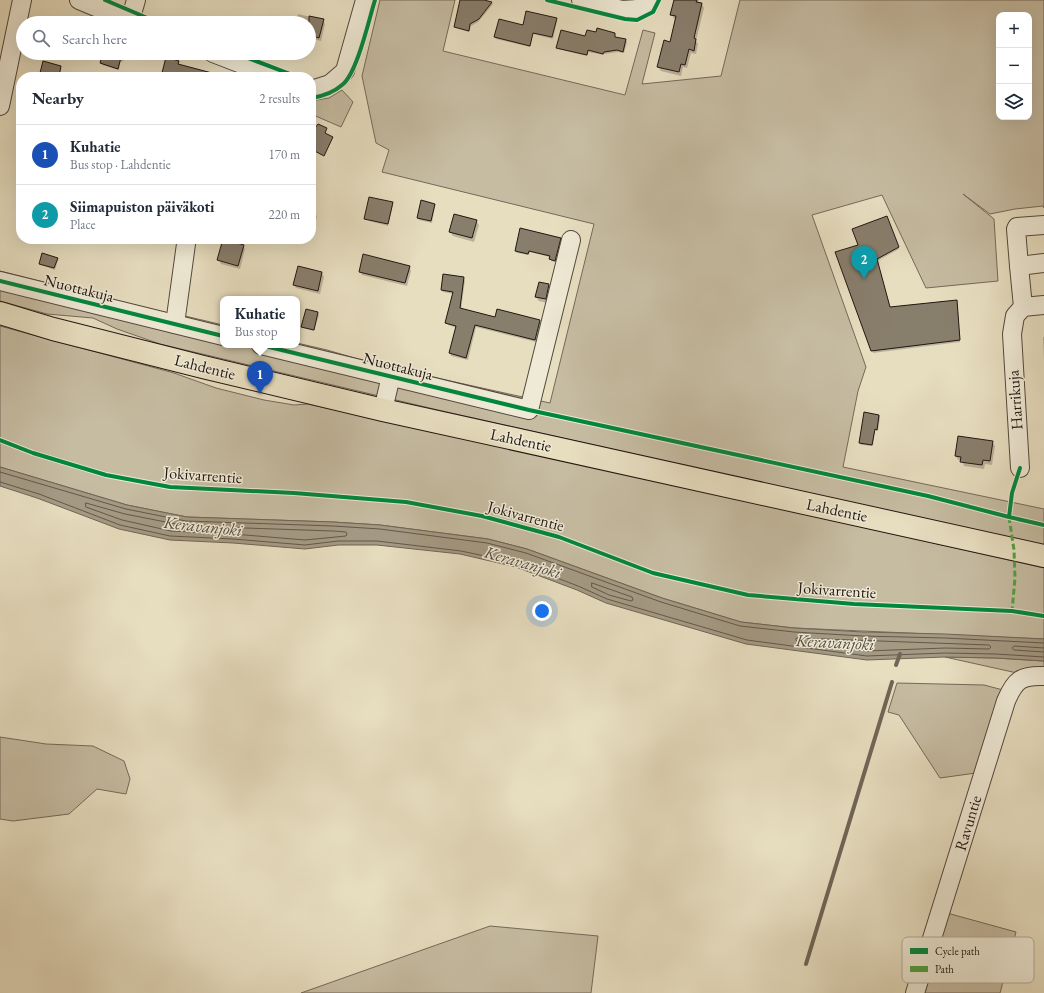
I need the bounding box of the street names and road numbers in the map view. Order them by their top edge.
street label: Nuottakuja [42,269,117,307]
street label: Nuottakuja [361,347,436,385]
street label: Lahdentie [172,349,238,385]
street label: Harrikuja [1002,369,1028,431]
street label: Lahdentie [489,423,553,457]
street label: Jokivarrentie [161,462,243,488]
street label: Lahdentie [805,493,869,527]
street label: Jokivarrentie [484,495,567,536]
street label: Jokivarrentie [795,577,877,603]
street label: Ravuntie [950,793,986,853]

